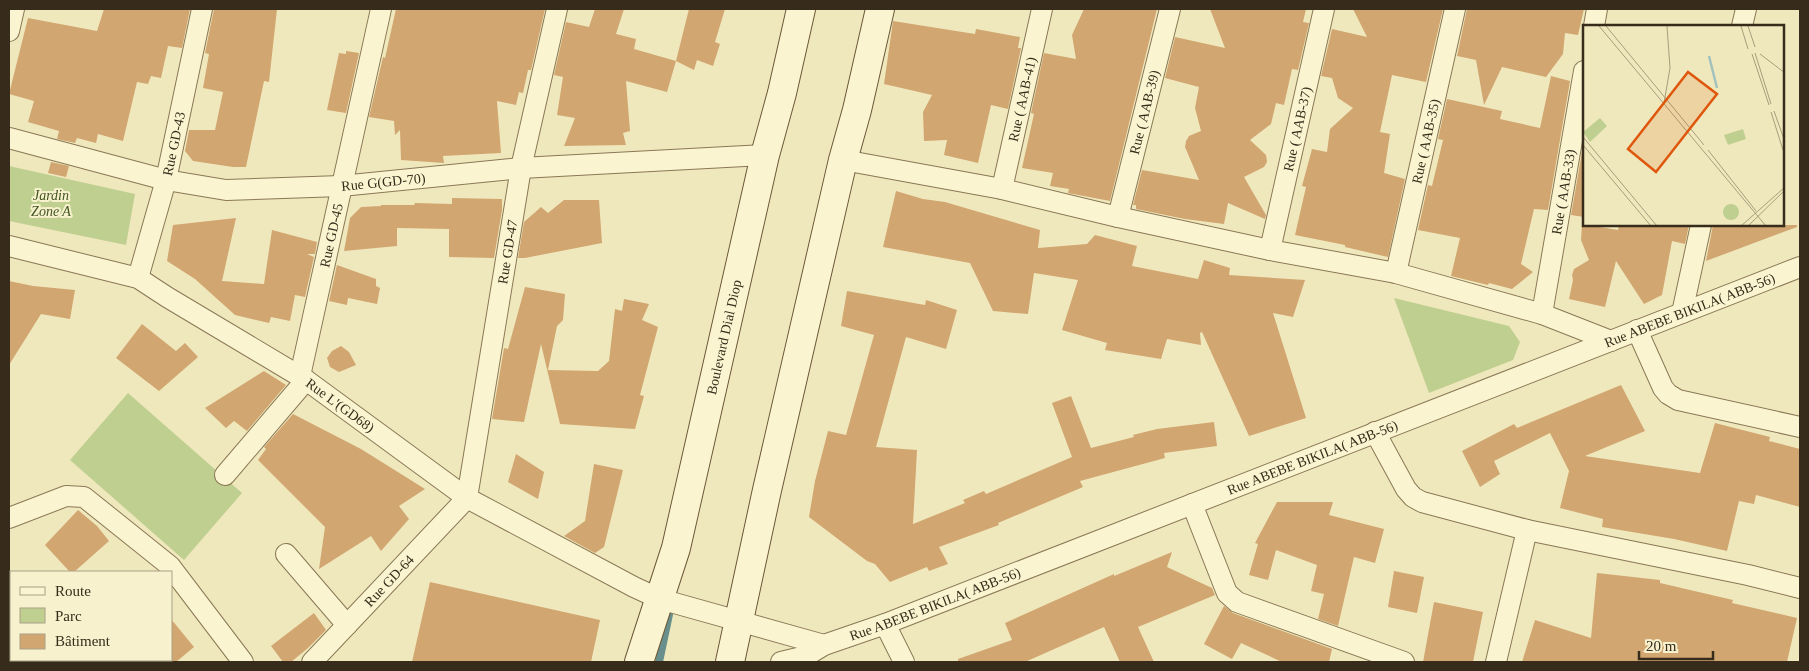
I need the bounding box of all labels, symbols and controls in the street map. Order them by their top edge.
inset map [1583,25,1784,226]
street label: Rue ( AAB-41) [1006,55,1040,143]
street label: Rue ( AAB-39) [1127,68,1163,156]
street label: Rue ( AAB-37) [1281,85,1315,173]
street label: Rue ( AAB-35) [1409,97,1444,185]
street label: Rue GD-43 [160,110,188,177]
street label: Rue ( AAB-33) [1549,148,1579,236]
street label: Rue G(GD-70) [341,171,427,194]
park label: Jardin Zone A [31,188,71,219]
street label: Rue GD-45 [317,202,346,269]
street label: Rue GD-47 [495,219,520,285]
street label: Rue ABEBE BIKILA( ABB-56) [1602,270,1778,351]
street label: Boulevard Dial Diop [704,278,745,396]
street label: Rue L'(GD68) [303,376,377,436]
street label: Rue ABEBE BIKILA( ABB-56) [1225,418,1401,498]
street label: Rue GD-64 [362,552,417,610]
street label: Rue ABEBE BIKILA( ABB-56) [848,565,1023,644]
legend [10,571,172,661]
text: Route [55,583,91,599]
text: Parc [55,608,82,624]
scale bar [1639,628,1713,660]
text: Bâtiment [55,633,111,649]
text: 20 m [1646,638,1677,654]

